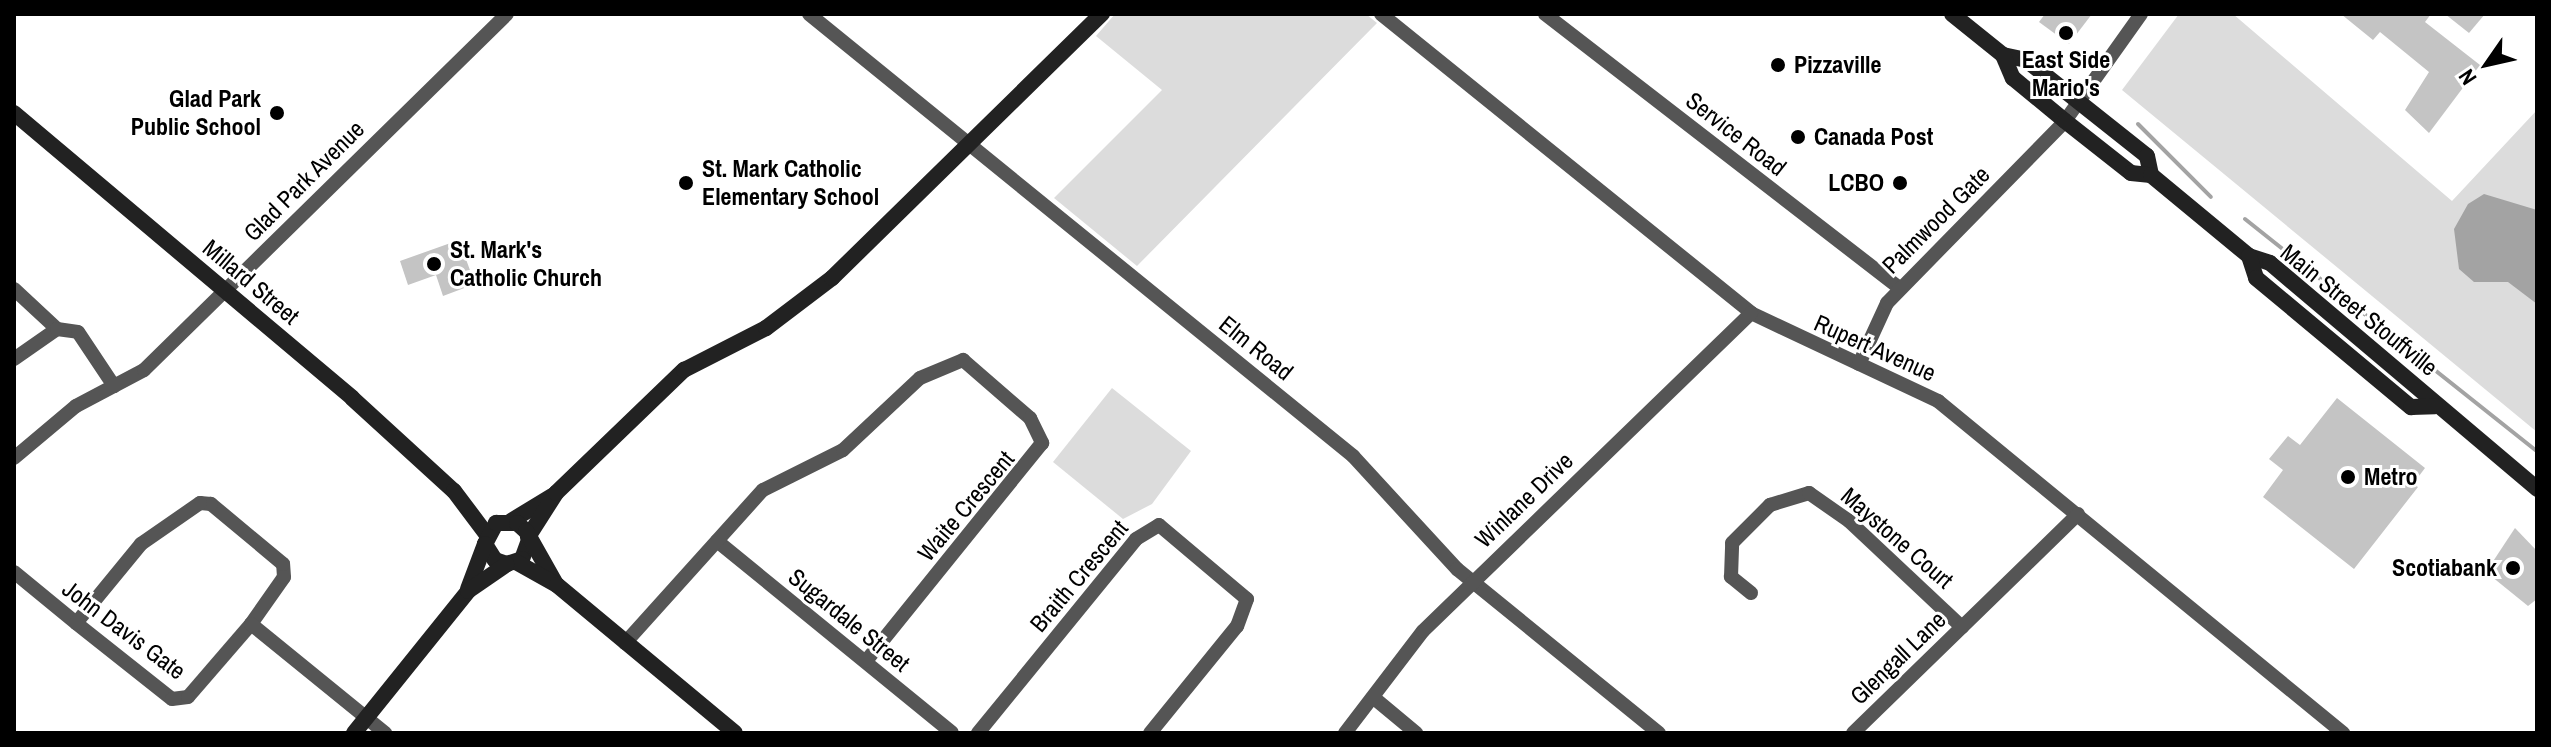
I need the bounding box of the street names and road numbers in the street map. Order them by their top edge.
street label: Service Road [1680,86,1792,182]
street label: Glad Park Avenue [237,114,371,248]
street label: Palmwood Gate [1876,160,1996,280]
street label: Millard Street [197,233,305,331]
street label: Main Street Stouffville [2275,238,2443,382]
street label: Rupert Avenue [1809,308,1941,388]
street label: Elm Road [1213,310,1299,386]
street label: Waite Crescent [912,445,1020,567]
street label: Winlane Drive [1469,446,1579,554]
street label: Maystone Court [1835,482,1959,594]
street label: Braith Crescent [1024,514,1134,638]
street label: Sugardale Street [783,562,915,678]
street label: John Davis Gate [57,574,191,686]
street label: Glengall Lane [1844,605,1952,711]

